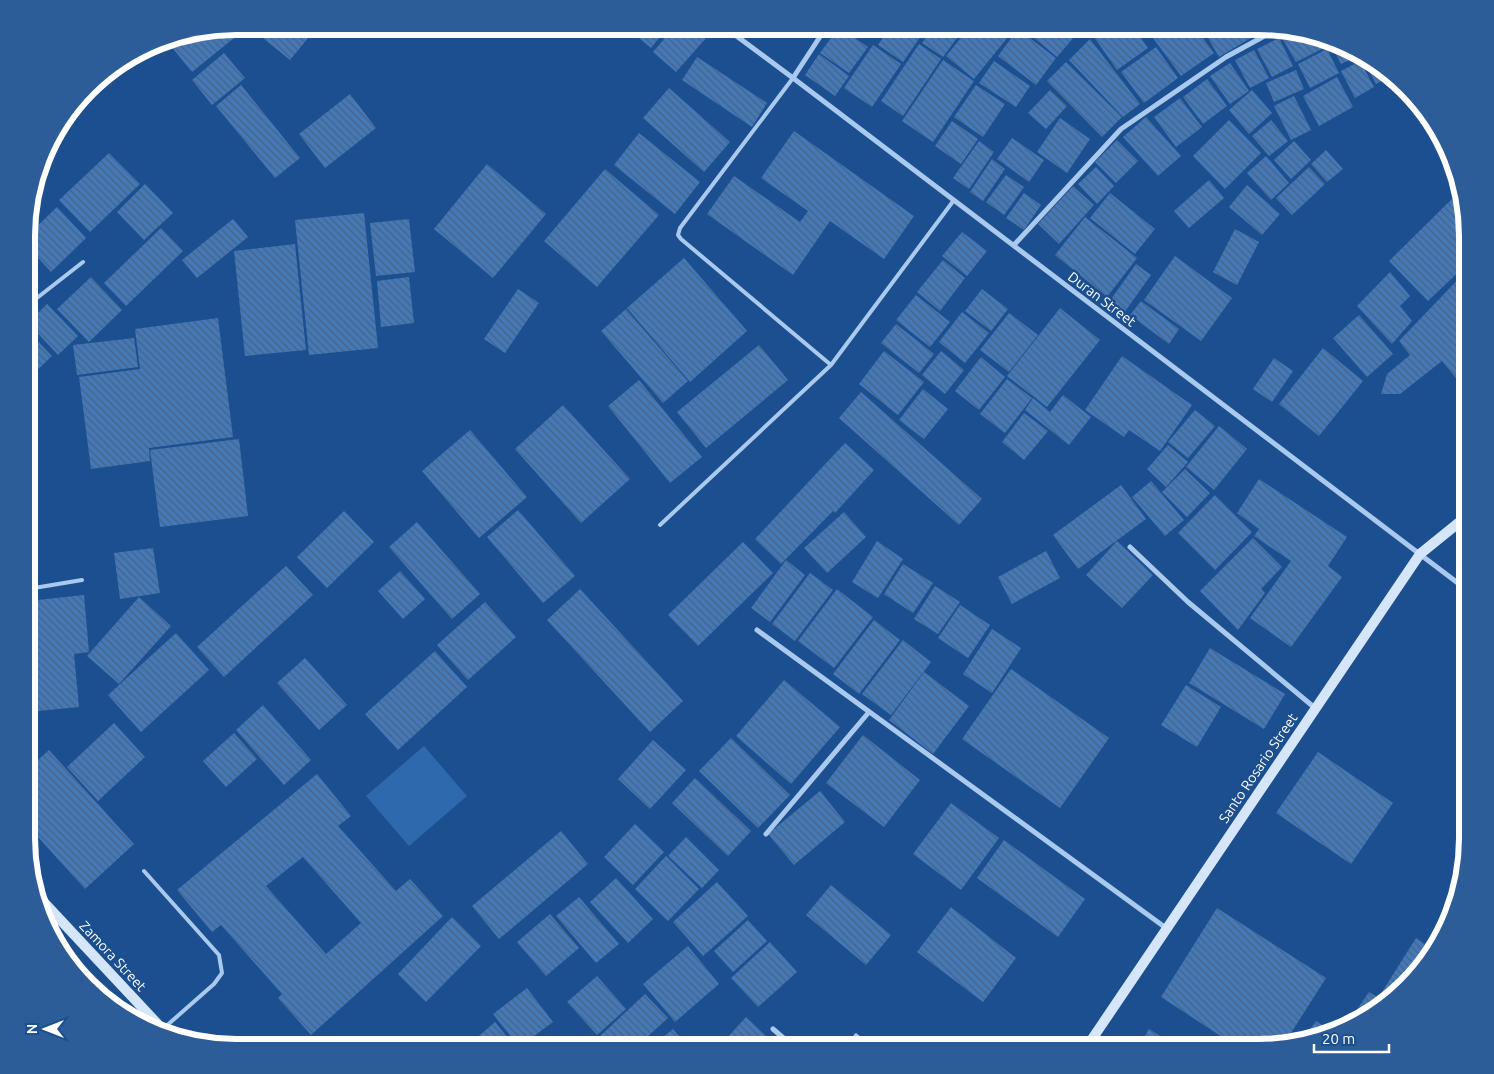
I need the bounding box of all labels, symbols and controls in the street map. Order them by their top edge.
street label: Duran Street [1065,268,1139,330]
street label: Santo Rosario Street [1215,710,1301,826]
street label: Zamora Street [76,918,150,995]
north arrow [20,1004,70,1054]
scale bar [1314,1022,1389,1054]
text: N [24,1024,40,1034]
text: 20 m [1322,1030,1355,1047]

